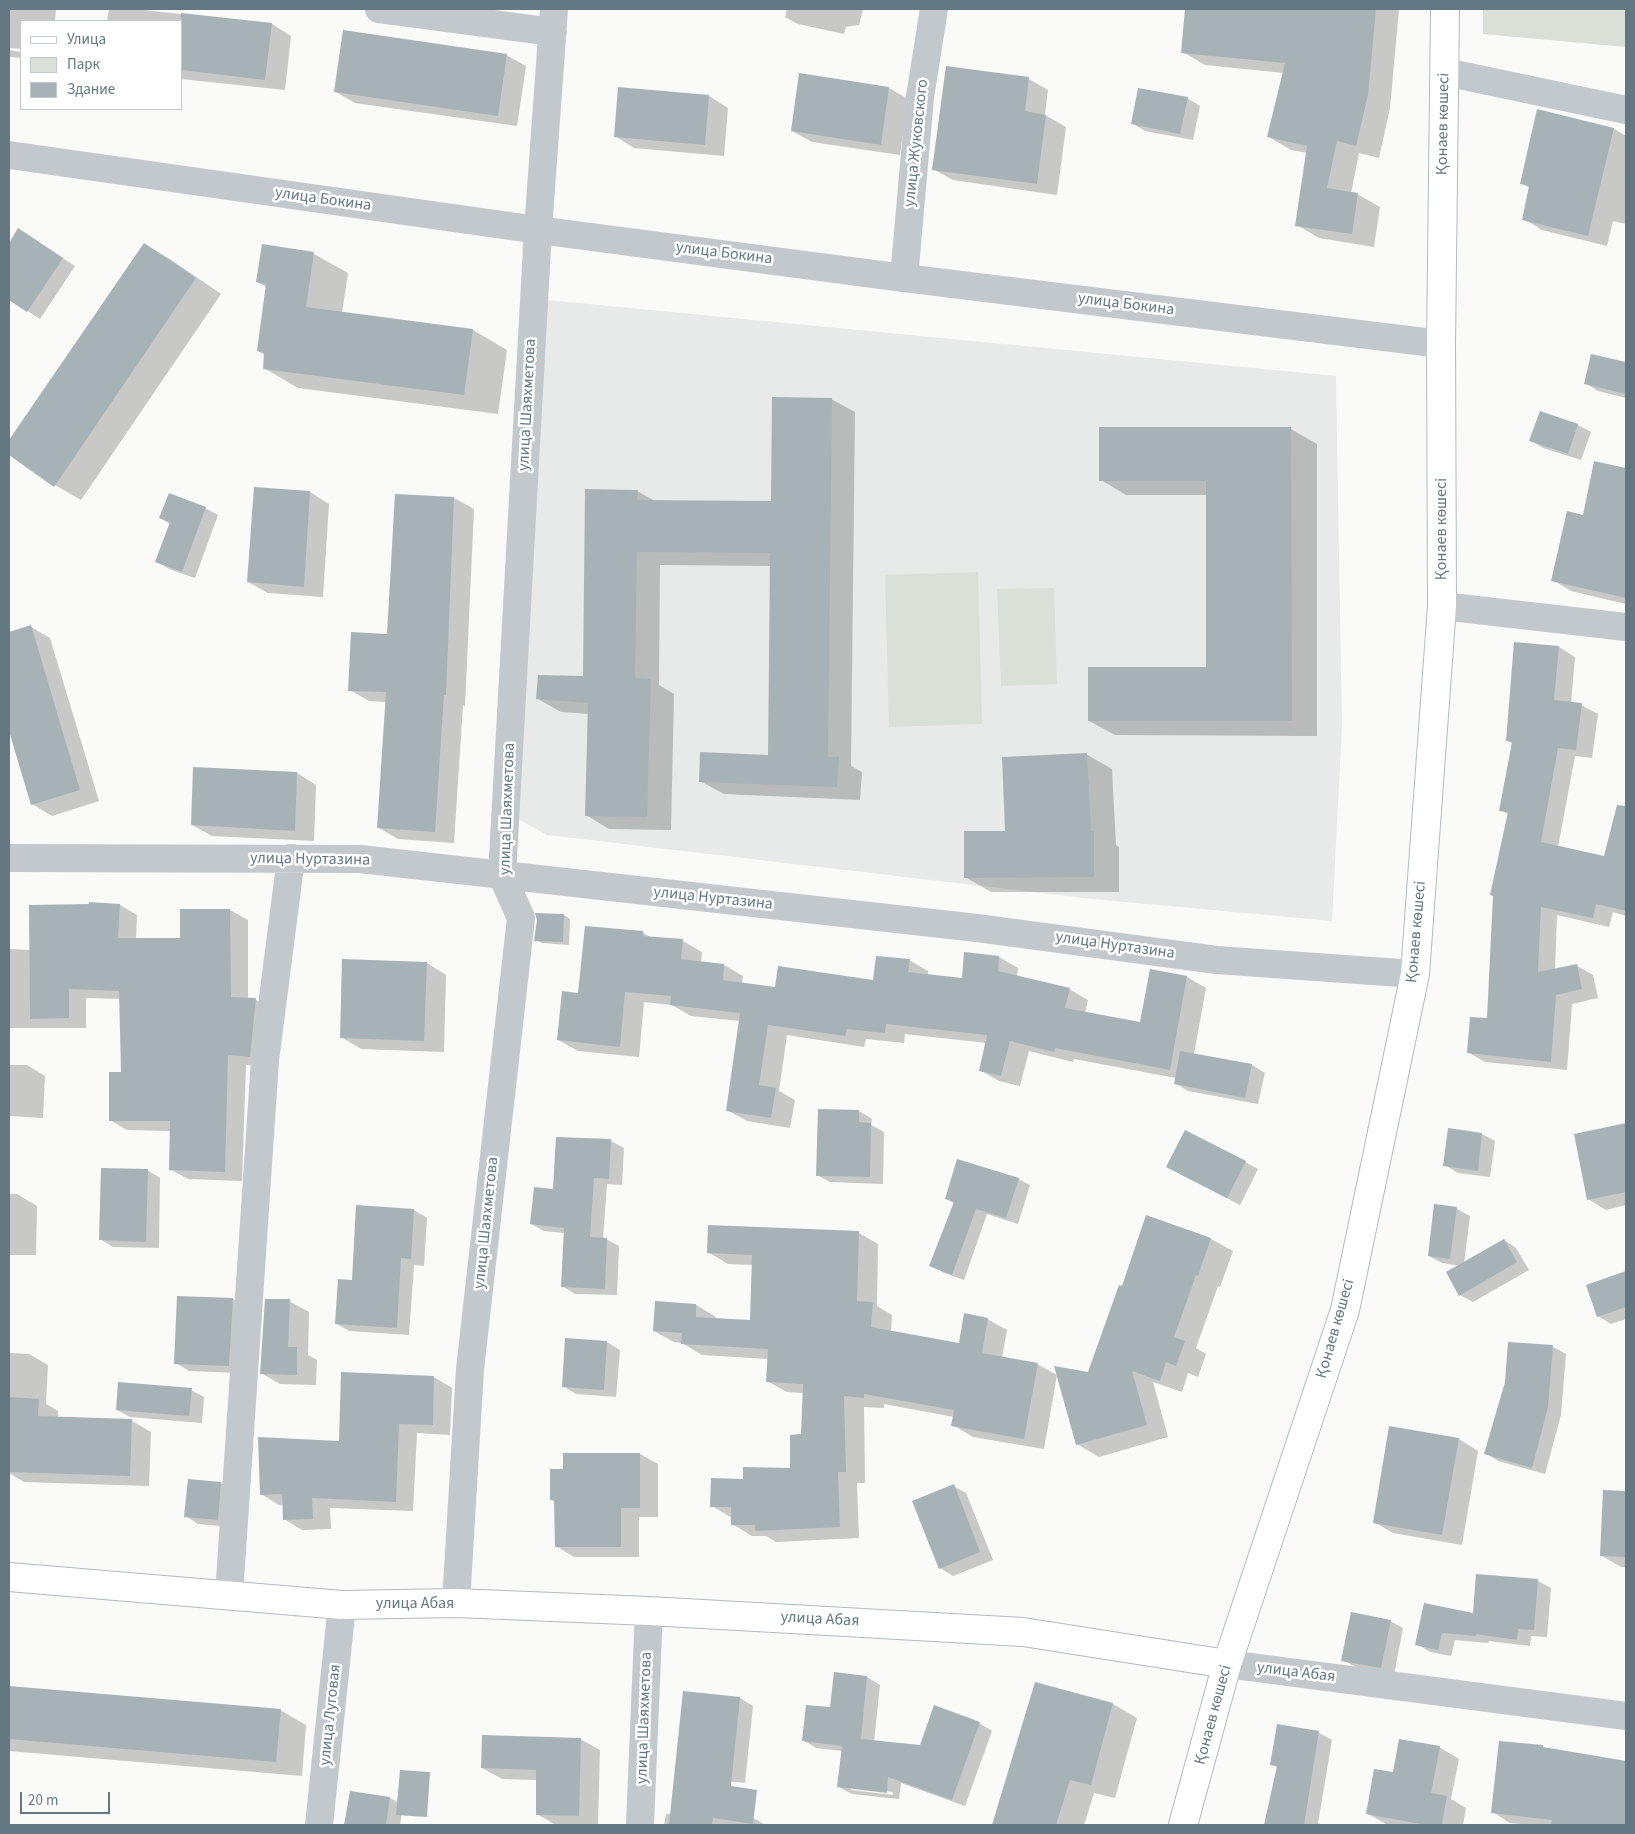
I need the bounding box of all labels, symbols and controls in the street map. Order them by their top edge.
legend [20,20,182,110]
text: Улица [67,29,106,50]
text: Парк [67,54,100,75]
street label: Қонаев көшесі [1434,73,1454,175]
street label: улица Жуковского [901,78,933,208]
text: Здание [67,79,115,100]
street label: улица Бокина [274,184,372,216]
street label: улица Бокина [675,239,773,269]
street label: улица Бокина [1077,290,1175,320]
street label: улица Шаяхметова [515,338,541,472]
street label: Қонаев көшесі [1432,478,1452,580]
street label: улица Шаяхметова [496,742,520,876]
street label: улица Нуртазина [250,849,370,871]
street label: Қонаев көшесі [1403,880,1431,984]
street label: улица Нуртазина [652,883,774,915]
street label: улица Нуртазина [1054,928,1176,964]
street label: улица Шаяхметова [471,1156,503,1290]
street label: Қонаев көшесі [1313,1277,1359,1381]
street label: улица Абая [376,1594,454,1614]
street label: улица Абая [780,1608,860,1632]
street label: улица Шаяхметова [633,1651,657,1785]
street label: улица Абая [1256,1659,1336,1687]
street label: улица Луговая [316,1663,346,1767]
street label: Қонаев көшесі [1191,1663,1237,1767]
scale bar [22,1782,112,1814]
text: 20 m [28,1790,58,1811]

